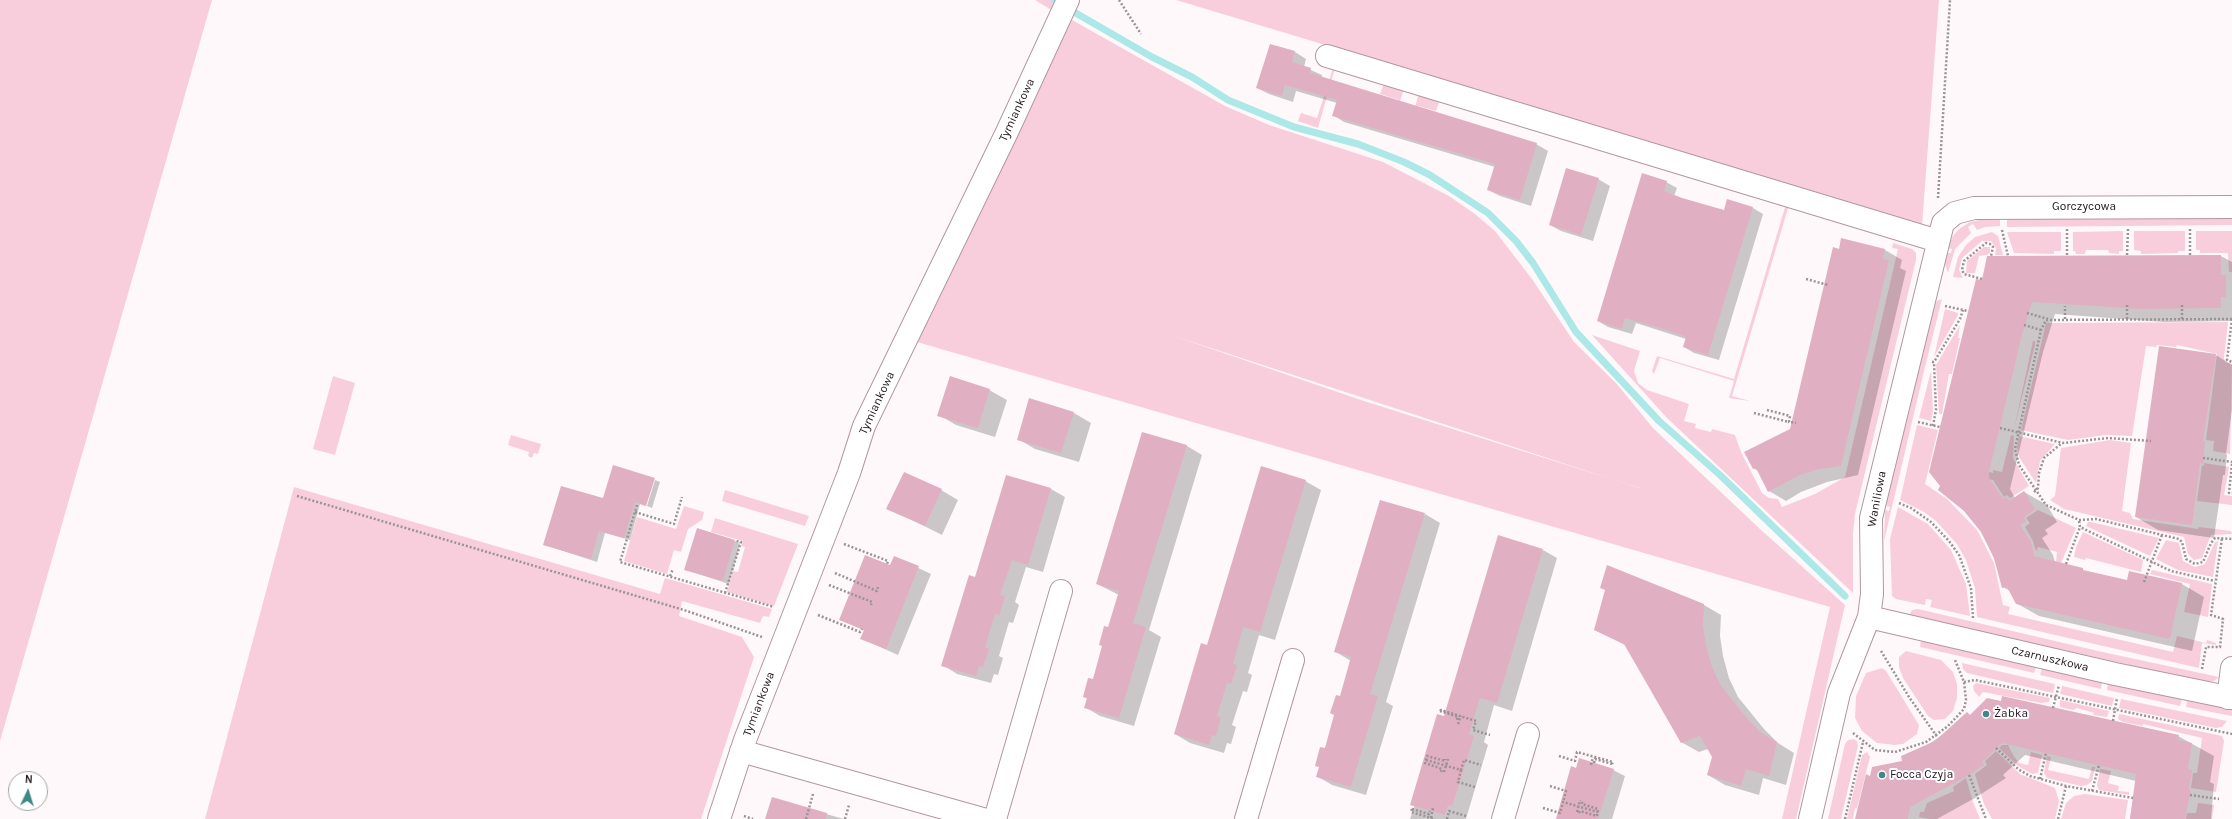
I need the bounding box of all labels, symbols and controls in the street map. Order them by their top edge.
street label: Tymiankowa [996,76,1038,144]
street label: Gorczycowa [2052,200,2116,214]
street label: Tymiankowa [856,369,898,437]
street label: Waniliowa [1865,470,1889,528]
street label: Czarnuszkowa [2010,643,2090,675]
street label: Tymiankowa [740,670,778,738]
place label: Żabka [1994,707,2028,721]
marker: Żabka [1981,709,1991,719]
place label: Focca Czyja [1890,768,1953,782]
marker: Focca Czyja [1877,770,1887,780]
north arrow [8,771,48,811]
text: N [24,773,33,786]

